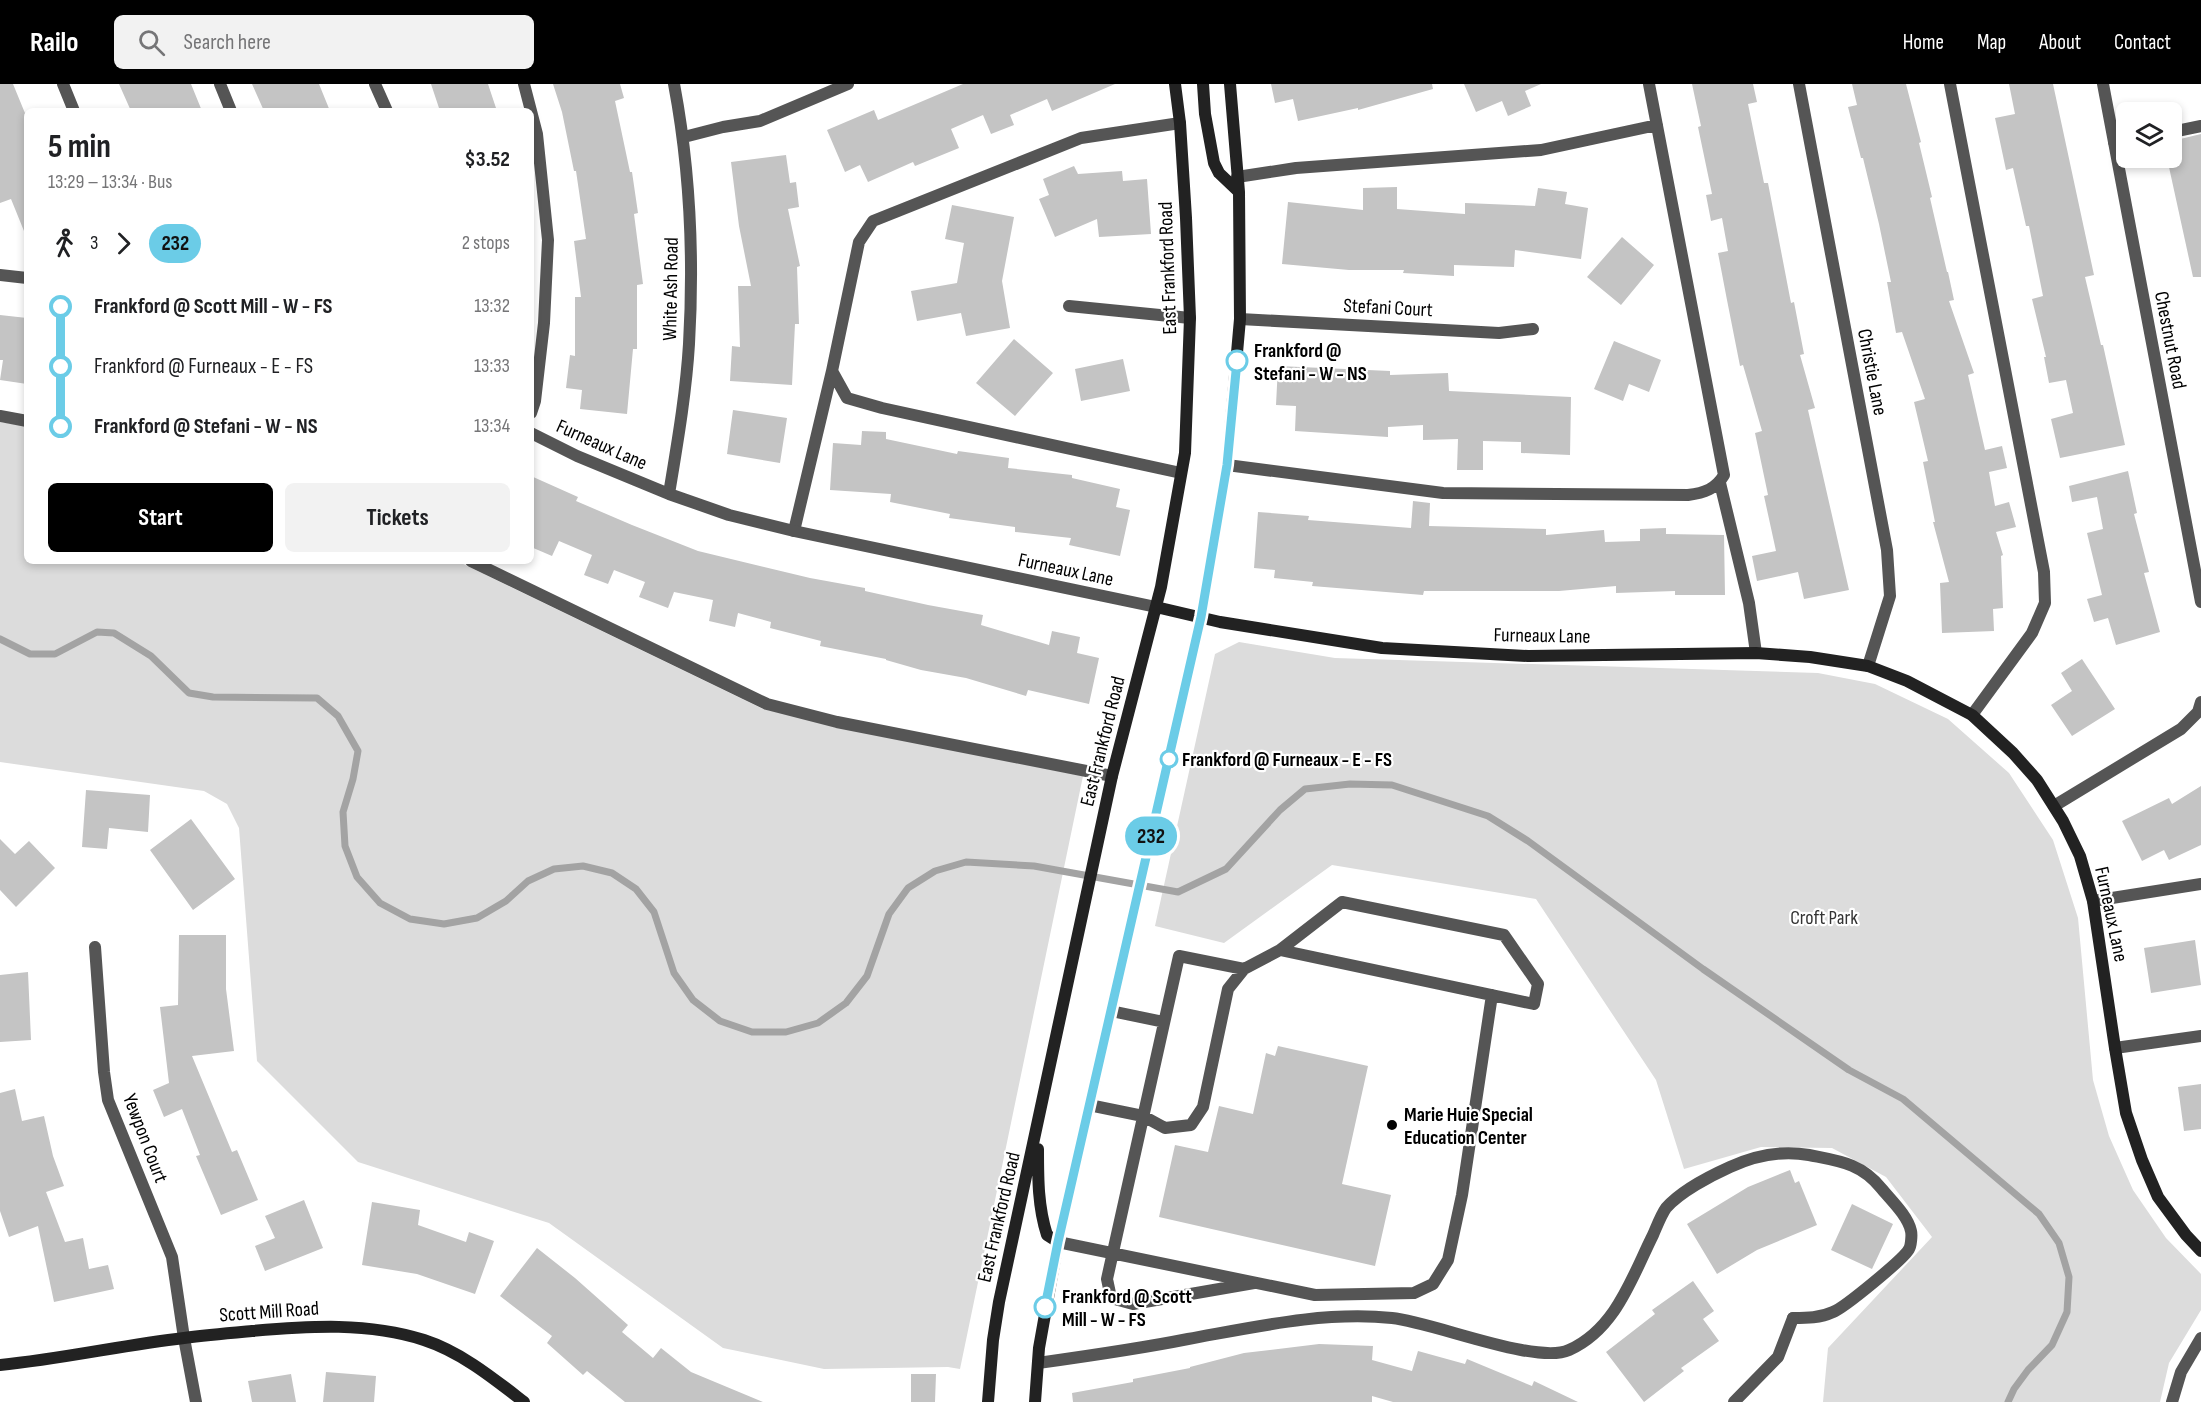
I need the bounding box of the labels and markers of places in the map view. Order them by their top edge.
place label: Frankford @ Stefani - W - NS [1254,339,1367,386]
marker: Frankford @ Stefani - W - NS [1226,350,1248,372]
place label: Frankford @ Furneaux - E - FS [1182,748,1392,772]
marker: Frankford @ Furneaux - E - FS [1160,750,1178,768]
place label: Marie Huie Special Education Center [1404,1103,1533,1150]
marker: Marie Huie Special Education Center [1385,1118,1399,1132]
place label: Frankford @ Scott Mill - W - FS [1062,1285,1192,1332]
marker: Frankford @ Scott Mill - W - FS [1034,1296,1056,1318]

